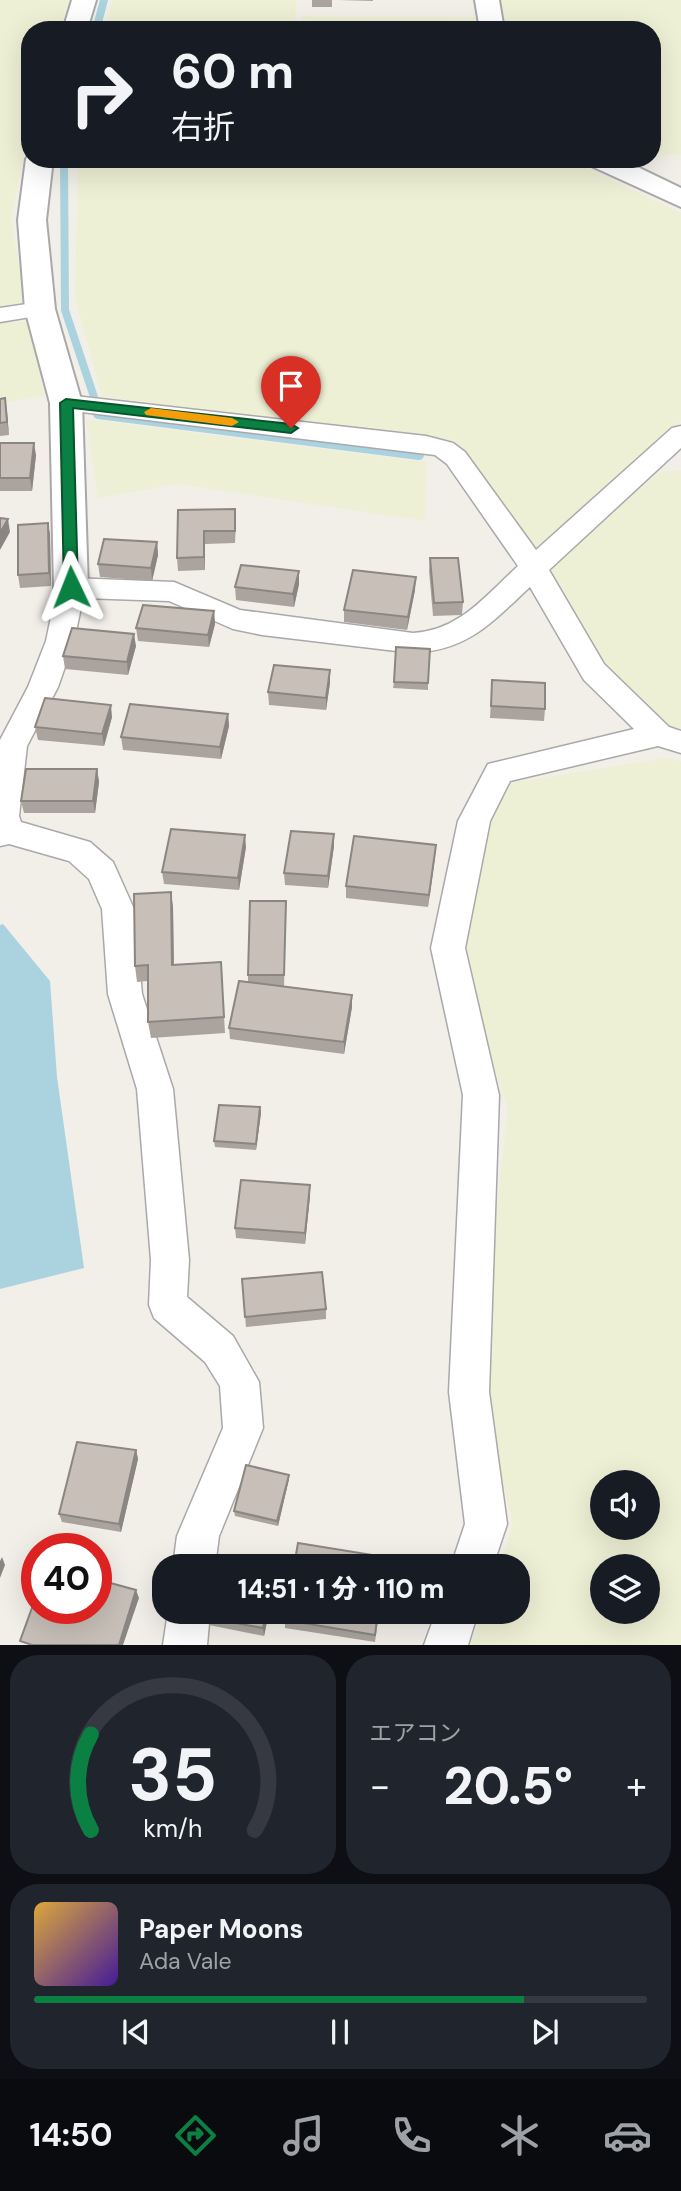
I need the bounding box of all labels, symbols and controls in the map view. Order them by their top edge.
text: 60 m [171,39,294,103]
icon: right [56,49,147,140]
text: 右折 [171,106,235,148]
pin [261,356,321,428]
icon: arrive [272,367,310,405]
position arrow [34,550,108,624]
map controls [590,1470,660,1624]
button: sound [590,1470,660,1540]
speed limit sign: 40 [21,1533,112,1624]
button: layers [590,1554,660,1624]
text: 14:51 · 1 分 · 110 m [238,1572,444,1606]
text: エアコン [370,1718,462,1748]
text: 35 [128,1729,217,1824]
text: 20.5° [444,1752,573,1820]
text: − [370,1761,390,1811]
text: + [626,1761,647,1811]
text: km/h [143,1812,202,1845]
text: Paper Moons [139,1912,303,1946]
text: Ada Vale [139,1946,232,1976]
icon: previous [117,2013,155,2051]
icon: pause [321,2013,359,2051]
icon: next [526,2013,564,2051]
icon: directions [171,2111,220,2160]
icon: music [279,2111,328,2160]
icon: phone [387,2111,436,2160]
icon: climate [495,2111,544,2160]
icon: car [603,2111,652,2160]
text: 14:50 [29,2114,112,2156]

